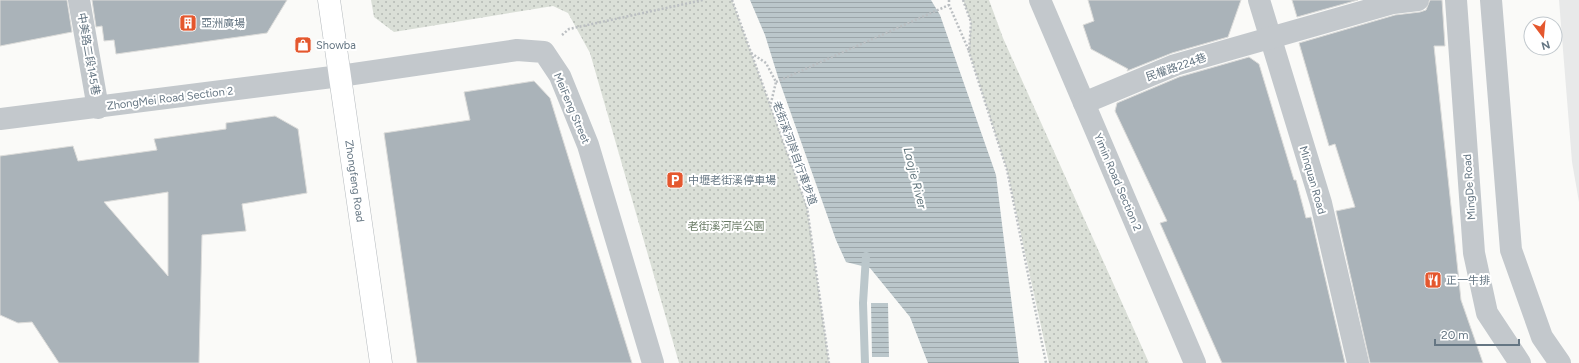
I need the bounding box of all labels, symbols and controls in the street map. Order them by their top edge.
street label: 中美路二段145巷 [75,12,102,96]
building icon: 亞洲廣場 [178,13,198,33]
north arrow [1523,16,1563,56]
place label: 亞洲廣場 [201,17,245,30]
shop icon: Showba [293,35,313,55]
text: N [1540,38,1552,53]
place label: Showba [316,39,356,52]
street label: 民權路224巷 [1144,51,1208,84]
street label: MeiFeng Street [551,71,592,146]
street label: ZhongMei Road Section 2 [106,84,234,113]
street label: 老街溪河岸自行車步道 [770,99,819,207]
street label: Yimin Road Section 2 [1091,131,1144,233]
street label: Zhongfeng Road [342,139,367,223]
street label: Minquan Road [1297,145,1328,216]
water label: Laojie River [901,146,930,211]
street label: MingDe Road [1461,154,1478,220]
parking icon: 中壢老街溪停車場 [665,170,685,190]
place label: 中壢老街溪停車場 [688,174,776,187]
park label: 老街溪河岸公園 [688,220,765,233]
restaurant icon: 正一牛排 [1423,270,1443,290]
place label: 正一牛排 [1446,274,1490,287]
scale bar [1435,321,1519,347]
text: 20 m [1441,328,1469,342]

